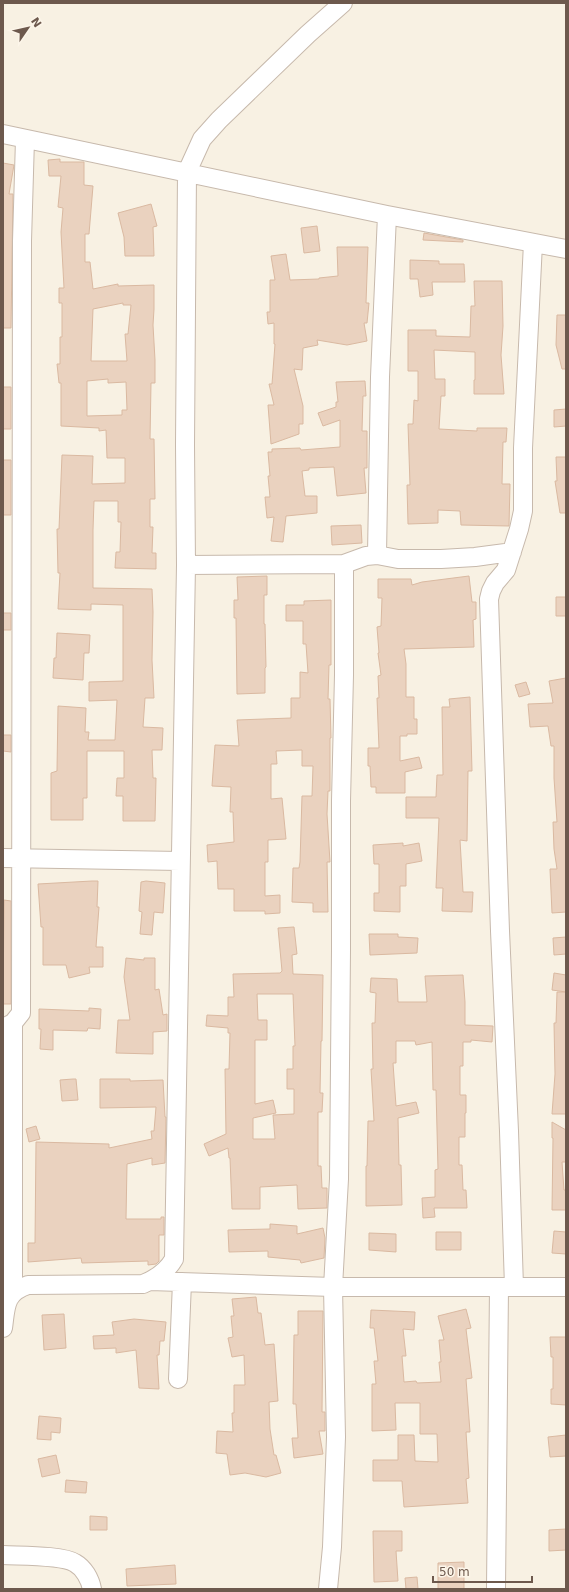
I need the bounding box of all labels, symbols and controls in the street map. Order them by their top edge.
north arrow [8,8,48,48]
text: N [28,15,44,30]
scale bar [433,1558,532,1584]
text: 50 m [439,1565,470,1579]

